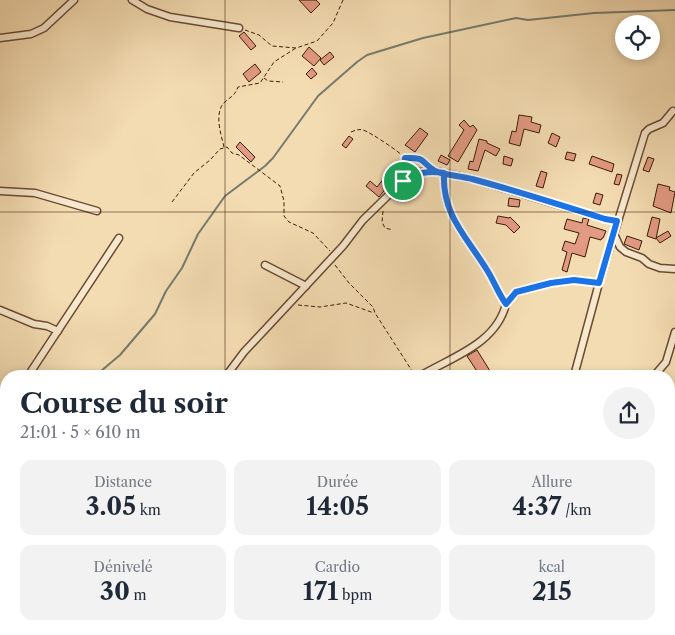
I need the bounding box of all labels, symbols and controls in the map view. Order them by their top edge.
map controls [615,15,660,60]
button: locate [615,15,660,60]
pin [382,160,424,202]
icon: arrive [389,167,417,195]
text: Course du soir [20,386,228,420]
button: share [603,387,655,439]
text: 21:01 · 5 × 610 m [20,422,141,442]
text: Distance [94,473,152,491]
text: Durée [317,473,358,491]
text: Allure [531,473,572,491]
text: 3.05 [85,491,136,522]
text: 14:05 [306,491,369,522]
text: 4:37 [512,491,562,522]
text: km [136,501,161,519]
text: /km [562,501,591,519]
text: Dénivelé [94,558,153,576]
text: Cardio [315,558,360,576]
text: kcal [539,558,565,576]
text: 30 [100,576,130,607]
text: 171 [303,576,338,607]
text: 215 [532,576,572,607]
text: m [130,586,147,604]
text: bpm [338,586,372,604]

